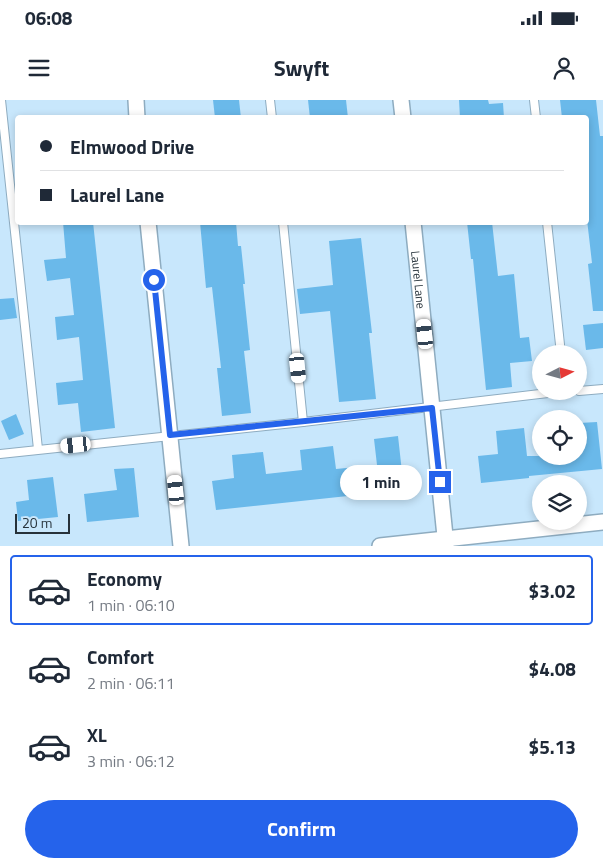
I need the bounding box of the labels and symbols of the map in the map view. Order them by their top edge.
street label: Laurel Lane [406,250,431,309]
route start [143,269,165,291]
car [415,318,434,350]
north arrow [532,345,588,400]
car [288,352,307,384]
car [60,436,91,454]
callout: 1 min [340,464,422,500]
route end [429,471,451,493]
car [166,474,185,506]
scale bar [15,510,70,534]

